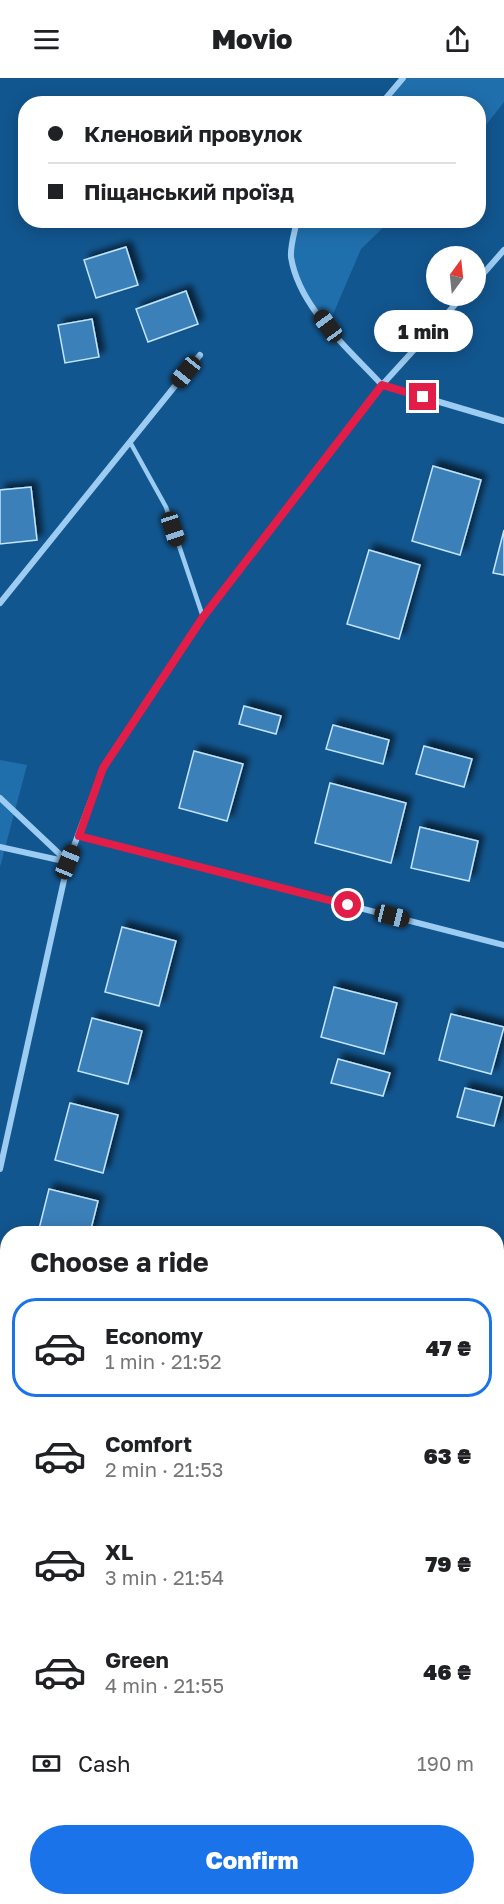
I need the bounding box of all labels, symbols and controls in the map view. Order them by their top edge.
icon: menu [30,23,63,56]
text: Movio [212,23,292,55]
icon: share [441,23,474,56]
text: Кленовий провулок [84,120,303,147]
text: Піщанський проїзд [84,178,294,205]
north arrow [426,246,486,306]
map controls [426,246,486,306]
car [310,306,346,346]
callout: 1 min [374,310,472,352]
text: 1 min [398,319,449,343]
car [168,352,204,392]
route end [409,383,436,410]
car [159,509,187,549]
car [53,842,83,882]
route start [334,891,361,918]
car [372,903,412,929]
text: Choose a ride [30,1246,209,1278]
icon: car [33,1321,87,1375]
text: Economy [105,1322,203,1349]
text: 47 ₴ [426,1334,471,1361]
text: 1 min · 21:52 [105,1349,222,1373]
icon: car [33,1429,87,1483]
text: Comfort [105,1430,192,1457]
text: 63 ₴ [423,1442,471,1469]
text: 2 min · 21:53 [105,1457,224,1481]
icon: car [33,1537,87,1591]
text: XL [105,1538,133,1565]
text: 79 ₴ [425,1550,471,1577]
text: 3 min · 21:54 [105,1565,224,1589]
icon: car [33,1645,87,1699]
text: Green [105,1646,169,1673]
text: 46 ₴ [423,1658,471,1685]
text: 4 min · 21:55 [105,1673,224,1697]
icon: cash [30,1747,63,1780]
text: Cash [78,1750,131,1777]
text: 190 m [417,1751,474,1775]
button: Confirm [30,1825,474,1894]

